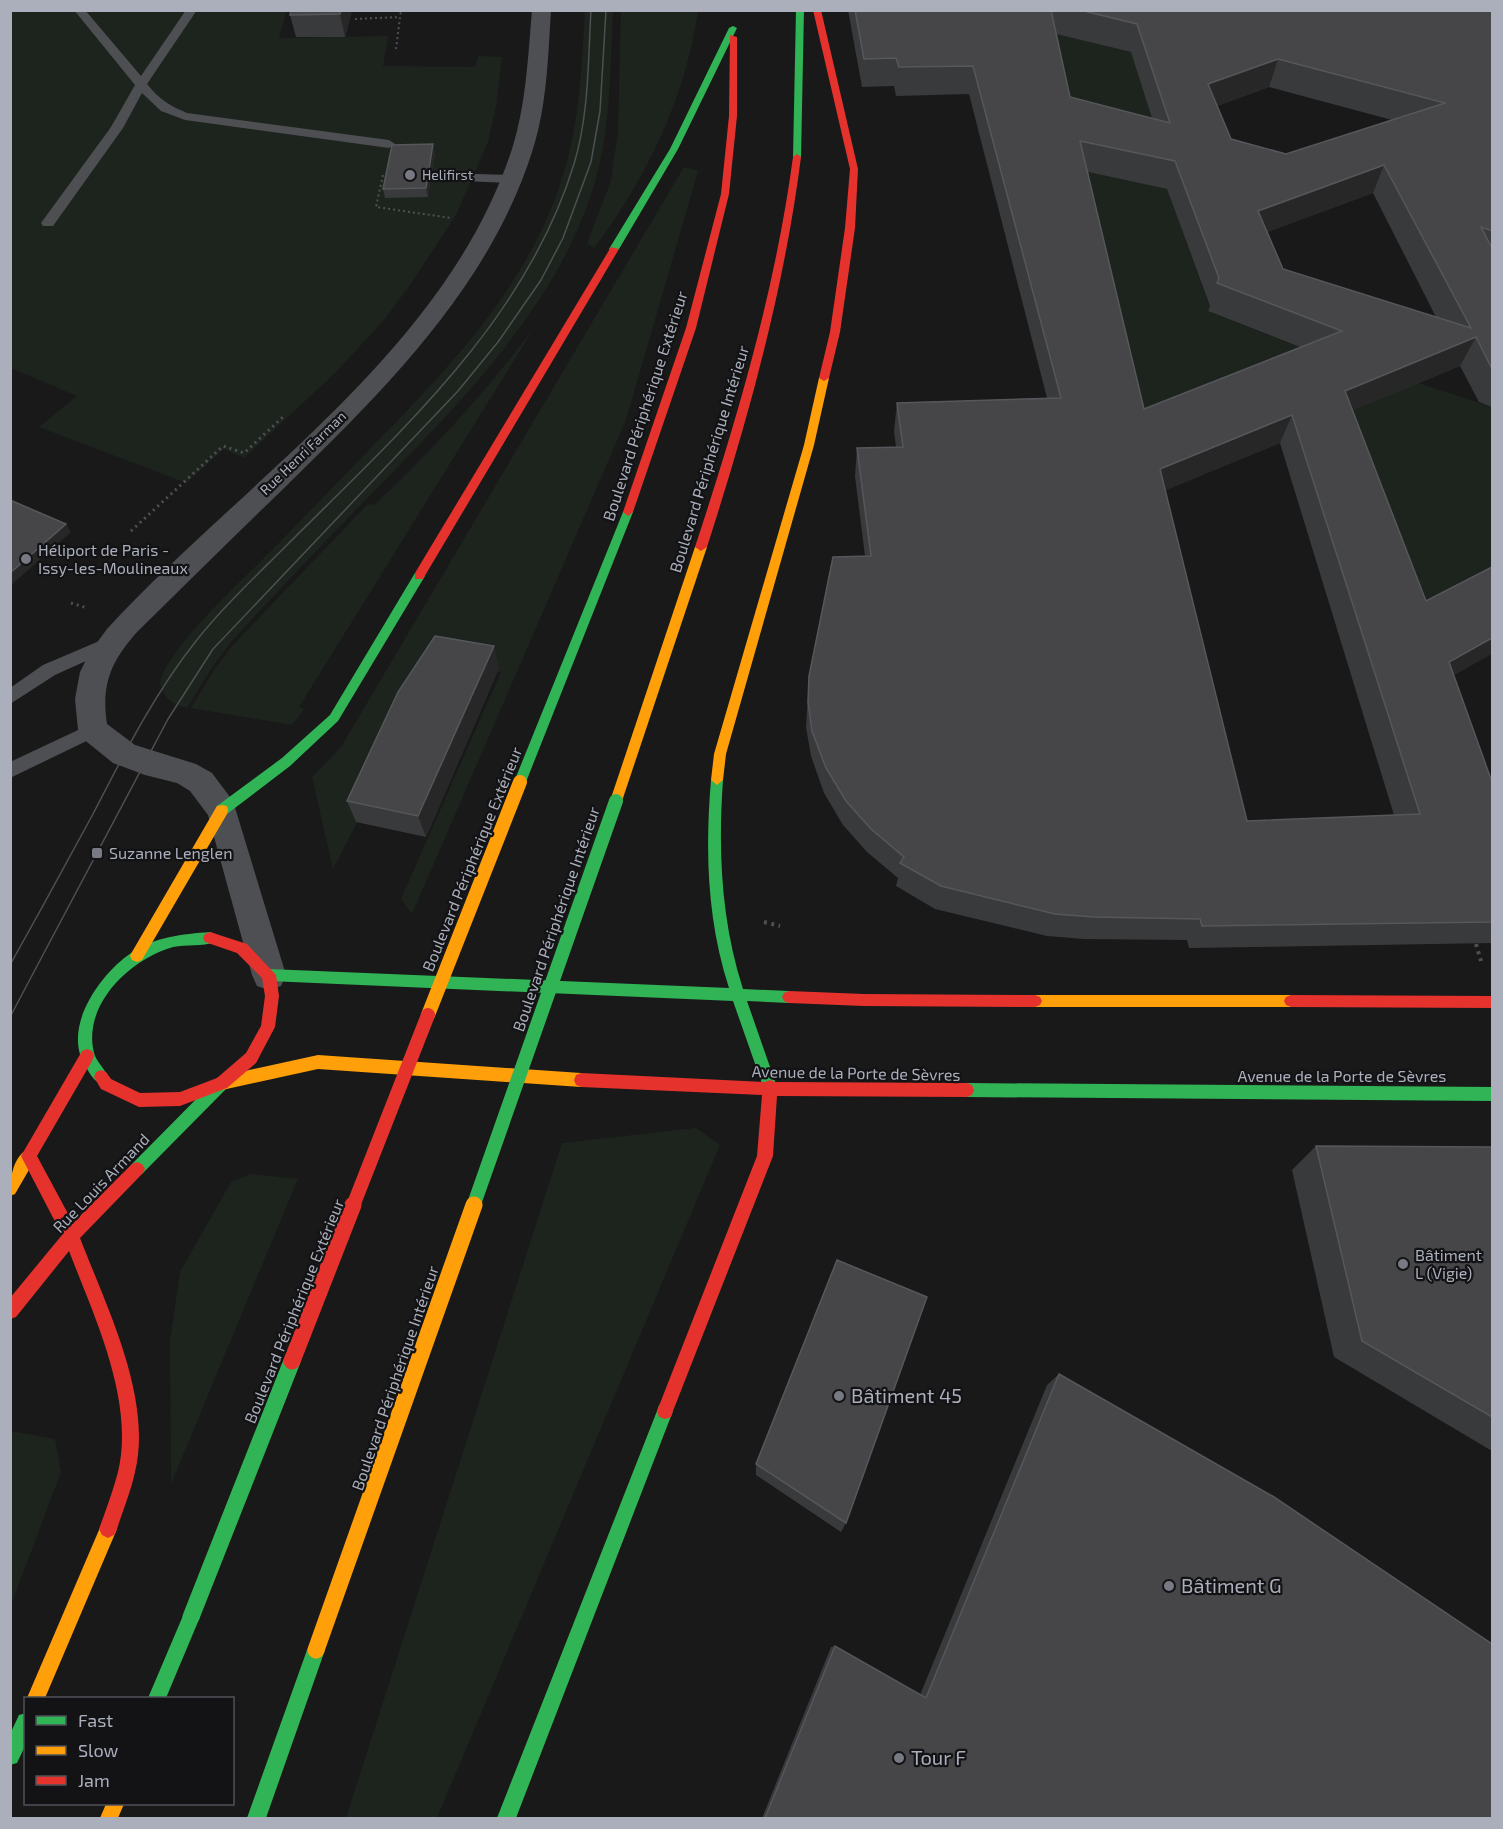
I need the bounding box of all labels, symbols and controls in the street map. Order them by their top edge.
place label: Helifirst [422,166,473,183]
marker: Helifirst [403,168,417,182]
street label: Boulevard Périphérique Extérieur [598,288,691,523]
street label: Boulevard Périphérique Intérieur [665,342,752,575]
street label: Rue Henri Farman [256,407,349,498]
place label: Héliport de Paris - Issy-les-Moulineaux [38,540,188,577]
marker: Héliport de Paris - Issy-les-Moulineaux [19,552,33,566]
street label: Boulevard Périphérique Extérieur [418,743,526,974]
street label: Boulevard Périphérique Intérieur [508,803,603,1034]
place label: Suzanne Lenglen [109,843,232,862]
marker: Suzanne Lenglen [90,846,104,860]
street label: Avenue de la Porte de Sèvres [751,1061,961,1084]
street label: Avenue de la Porte de Sèvres [1238,1066,1446,1085]
street label: Rue Louis Armand [48,1129,153,1236]
street label: Boulevard Périphérique Extérieur [240,1195,348,1426]
place label: Bâtiment L (Vigie) [1415,1245,1482,1282]
marker: Bâtiment L (Vigie) [1396,1257,1410,1271]
street label: Boulevard Périphérique Intérieur [347,1262,442,1493]
place label: Bâtiment 45 [851,1383,962,1407]
marker: Bâtiment 45 [832,1389,846,1403]
place label: Bâtiment G [1181,1573,1281,1597]
marker: Bâtiment G [1162,1579,1176,1593]
legend [24,1697,234,1805]
text: Fast [78,1709,113,1731]
text: Slow [78,1739,119,1761]
place label: Tour F [911,1745,966,1769]
marker: Tour F [892,1751,906,1765]
text: Jam [78,1769,110,1791]

